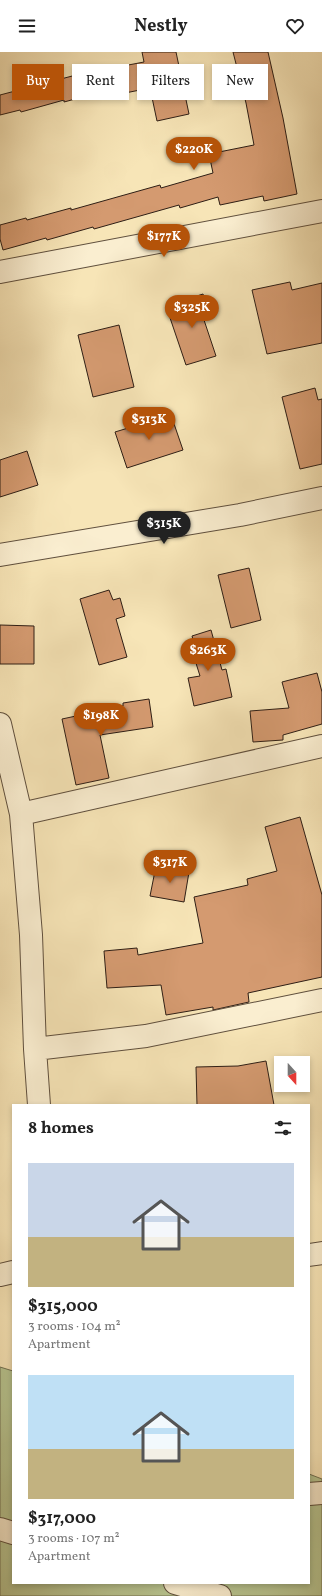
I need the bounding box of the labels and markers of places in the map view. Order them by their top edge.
pin: $220K [166,137,222,171]
pin: $177K [136,224,192,258]
pin: $325K [164,295,220,329]
pin: $313K [121,407,177,441]
pin: $315K [136,511,192,545]
pin: $263K [180,638,236,672]
pin: $198K [73,703,129,737]
pin: $317K [142,850,198,884]

